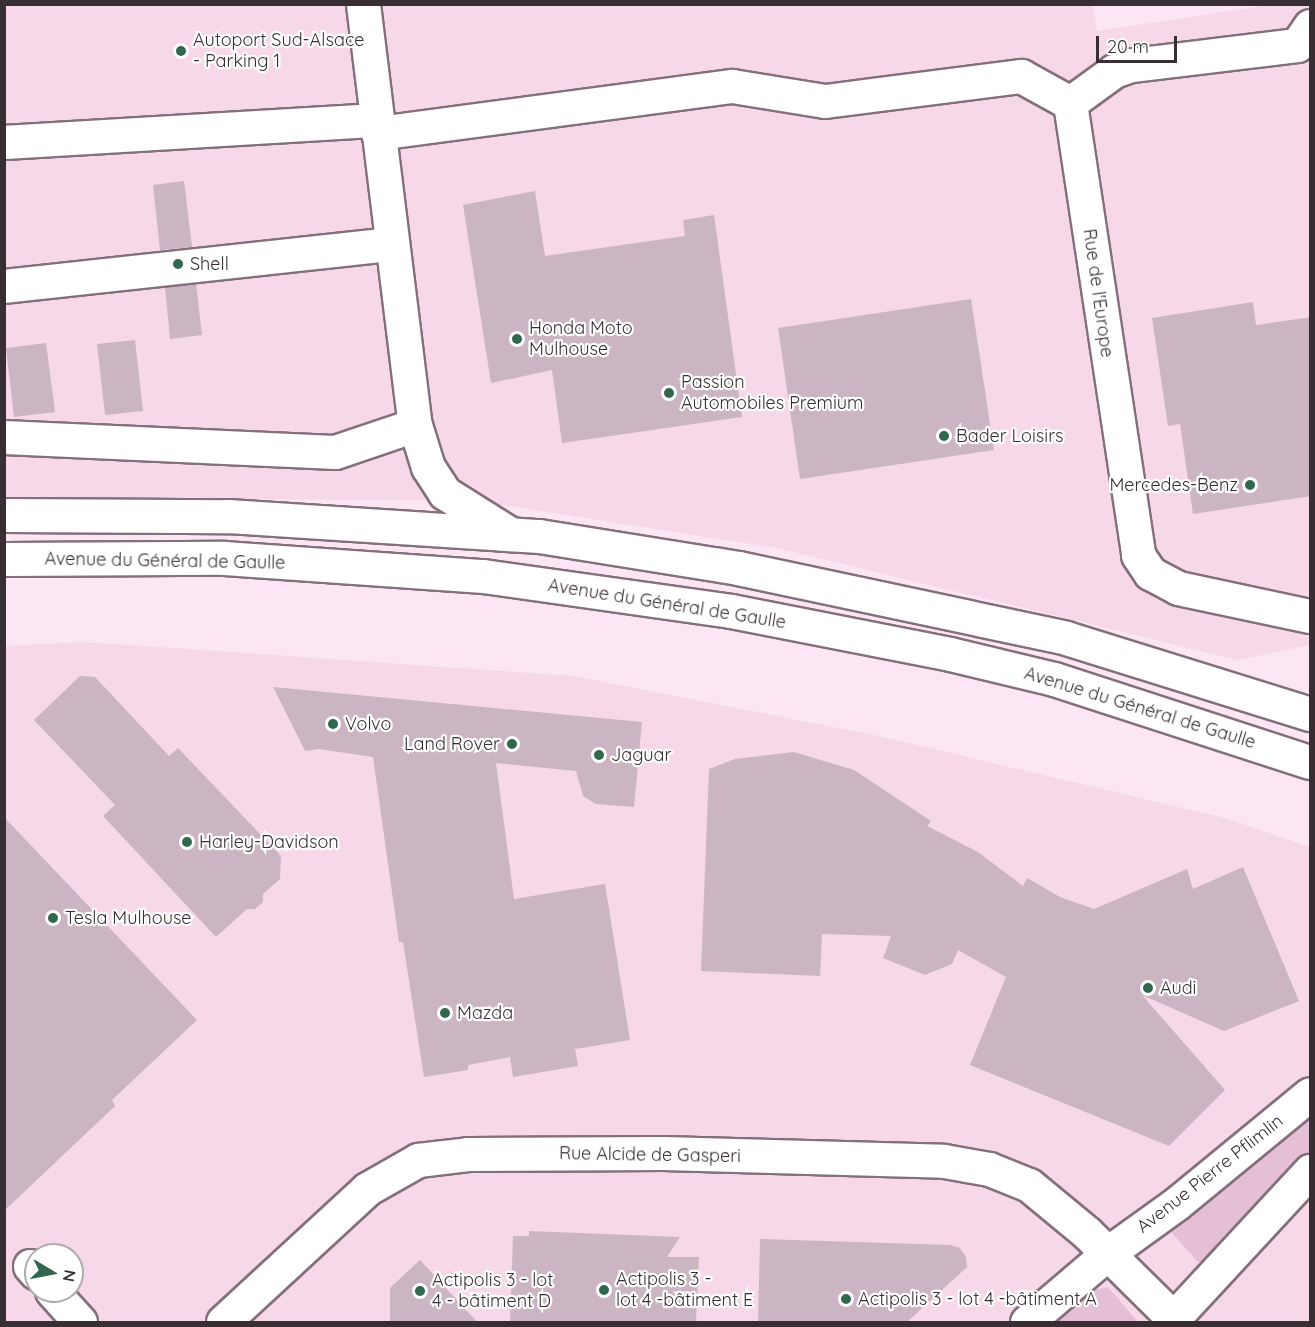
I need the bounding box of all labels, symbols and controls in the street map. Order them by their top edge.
scale bar [1099,24,1180,62]
place label: Autoport Sud-Alsace - Parking 1 [193,30,364,72]
text: 20 m [1107,35,1149,58]
marker: Autoport Sud-Alsace - Parking 1 [174,44,188,58]
street label: Rue de l'Europe [1078,227,1118,359]
place label: Shell [190,253,229,275]
marker: Shell [171,257,185,271]
place label: Honda Moto Mulhouse [529,318,633,360]
marker: Honda Moto Mulhouse [510,332,524,346]
place label: Passion Automobiles Premium [681,372,863,415]
marker: Passion Automobiles Premium [662,386,676,400]
place label: Bader Loisirs [956,425,1064,447]
marker: Bader Loisirs [937,429,951,443]
place label: Mercedes-Benz [1109,474,1238,496]
marker: Mercedes-Benz [1243,478,1257,492]
street label: Avenue du Général de Gaulle [44,548,286,574]
street label: Avenue du Général de Gaulle [546,575,788,633]
street label: Avenue du Général de Gaulle [1022,662,1258,754]
place label: Volvo [345,713,391,735]
marker: Volvo [326,717,340,731]
place label: Land Rover [404,733,500,755]
marker: Land Rover [505,737,519,751]
place label: Jaguar [611,744,671,766]
marker: Jaguar [592,748,606,762]
place label: Harley-Davidson [199,831,339,853]
marker: Harley-Davidson [180,835,194,849]
place label: Tesla Mulhouse [65,907,192,929]
marker: Tesla Mulhouse [46,911,60,925]
place label: Audi [1160,977,1196,999]
marker: Audi [1141,981,1155,995]
place label: Mazda [457,1002,513,1024]
marker: Mazda [438,1006,452,1020]
street label: Avenue Pierre Pflimlin [1133,1110,1287,1238]
street label: Rue Alcide de Gasperi [559,1143,741,1167]
north arrow [24,1243,84,1303]
text: N [59,1268,81,1283]
place label: Actipolis 3 - lot 4 -bâtiment E [616,1269,753,1312]
place label: Actipolis 3 - lot 4 - bâtiment D [432,1270,553,1312]
marker: Actipolis 3 - lot 4 -bâtiment E [597,1283,611,1297]
marker: Actipolis 3 - lot 4 - bâtiment D [413,1284,427,1298]
place label: Actipolis 3 - lot 4 -bâtiment A [858,1288,1097,1310]
marker: Actipolis 3 - lot 4 -bâtiment A [839,1292,853,1306]

